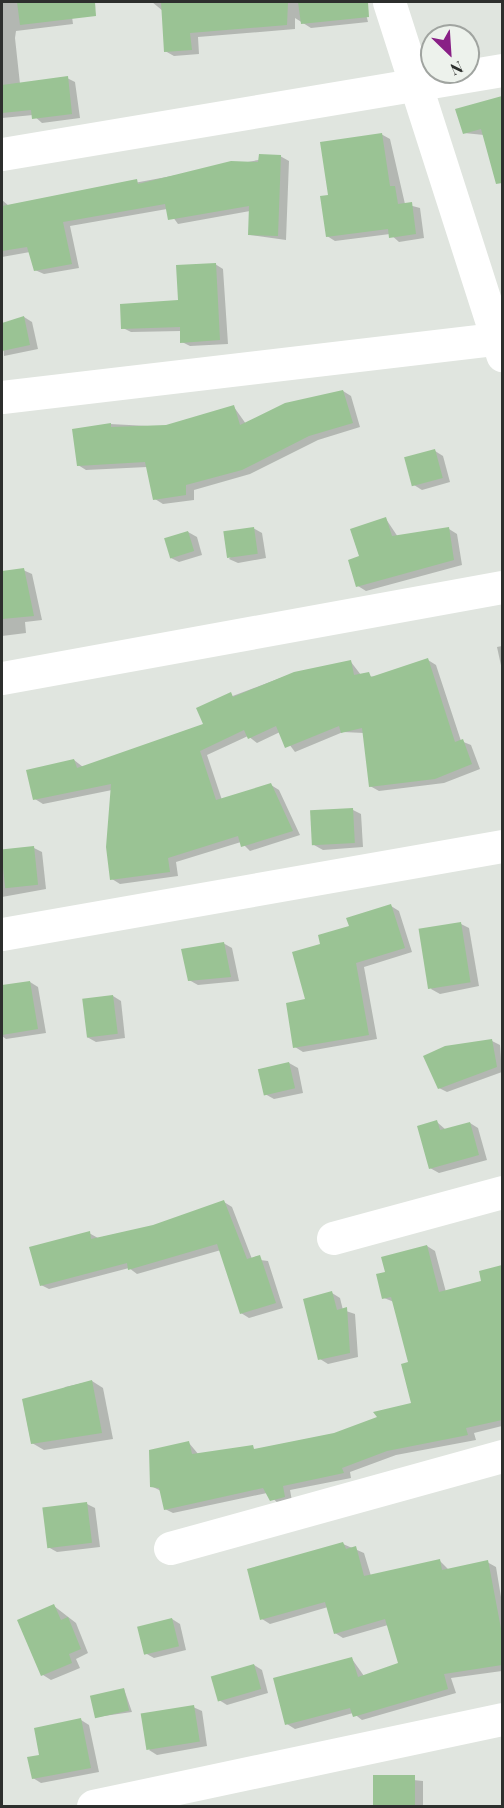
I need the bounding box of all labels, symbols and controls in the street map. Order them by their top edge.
north arrow [420,24,480,84]
text: N [447,57,467,81]

